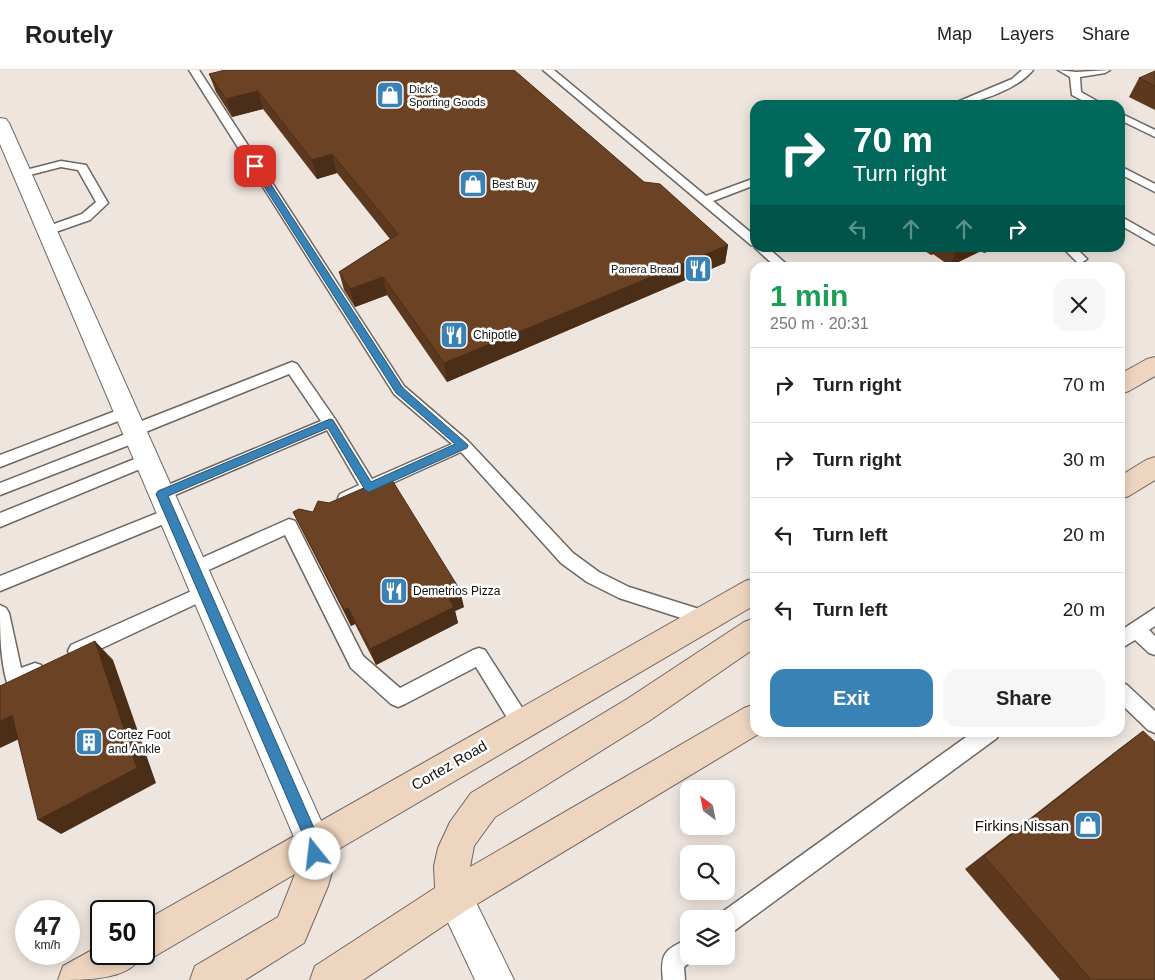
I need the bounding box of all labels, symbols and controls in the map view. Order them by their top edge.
text: Routely [25,21,113,48]
text: Map [937,24,972,44]
text: Layers [1000,24,1054,44]
text: Share [1082,24,1130,44]
shop icon: Dick's Sporting Goods [375,80,405,110]
place label: Dick's Sporting Goods [409,83,486,108]
icon: right [770,120,835,185]
text: 70 m [853,120,933,159]
pin [234,145,276,187]
icon: arrive [241,152,269,180]
text: Turn right [853,161,946,186]
shop icon: Best Buy [458,169,488,199]
place label: Best Buy [492,178,537,190]
icon: left [844,215,872,243]
icon: ahead [897,215,925,243]
icon: ahead [950,215,978,243]
icon: right [1003,215,1031,243]
restaurant icon: Panera Bread [683,254,713,284]
place label: Panera Bread [611,263,679,275]
text: 1 min [770,279,848,312]
button: close [1053,279,1105,331]
text: 250 m · 20:31 [770,315,869,332]
restaurant icon: Chipotle [439,320,469,350]
place label: Chipotle [473,328,517,342]
icon: right [770,371,798,399]
text: Turn right [813,374,901,395]
text: 70 m [1063,374,1105,395]
icon: right [770,446,798,474]
text: Turn right [813,449,901,470]
text: 30 m [1063,449,1105,470]
icon: left [770,521,798,549]
text: Turn left [813,524,888,545]
text: 20 m [1063,524,1105,545]
restaurant icon: Demetrios Pizza [379,576,409,606]
place label: Demetrios Pizza [413,584,501,598]
icon: left [770,596,798,624]
text: Turn left [813,599,888,620]
text: 20 m [1063,599,1105,620]
button: Exit [770,669,933,727]
button: Share [943,669,1105,727]
building icon: Cortez Foot and Ankle [74,727,104,757]
place label: Cortez Foot and Ankle [108,728,171,756]
street label: Cortez Road [408,737,490,793]
north arrow [680,780,735,835]
map controls [680,780,735,965]
shop icon: Firkins Nissan [1073,810,1103,840]
place label: Firkins Nissan [975,817,1069,834]
position arrow [288,827,340,879]
button: search [680,845,735,900]
speed limit sign: 50 [90,900,155,965]
button: layers [680,910,735,965]
text: 47 [34,912,61,940]
text: km/h [34,938,61,952]

